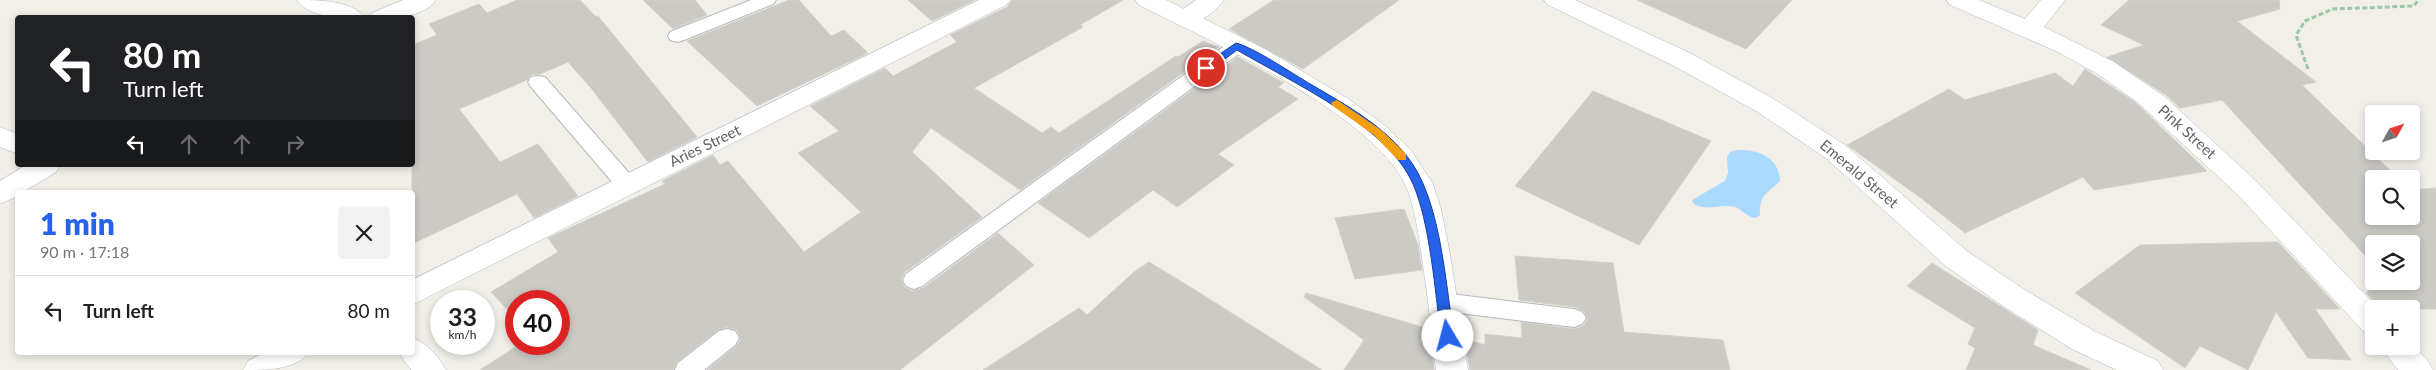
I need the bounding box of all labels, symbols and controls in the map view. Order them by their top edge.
text: 80 m [123,33,201,75]
icon: left [40,35,105,100]
pin [1185,47,1227,89]
icon: arrive [1192,54,1220,82]
text: Turn left [123,75,204,102]
street label: Pink Street [2155,101,2221,162]
north arrow [2365,105,2420,160]
map controls [2365,105,2420,355]
street label: Aries Street [666,120,744,170]
icon: left [122,130,150,158]
icon: ahead [175,130,203,158]
icon: ahead [228,130,256,158]
icon: right [281,130,309,158]
street label: Emerald Street [1817,135,1903,212]
button: search [2365,170,2420,225]
text: 1 min [40,205,115,241]
button: close [338,207,390,259]
button: layers [2365,235,2420,290]
text: 90 m · 17:18 [40,242,129,261]
speed limit sign: 40 [505,290,570,355]
icon: left [40,297,68,325]
text: Turn left [83,299,154,322]
text: 80 m [347,299,390,322]
button: + [2365,300,2420,355]
text: 33 [448,301,477,331]
position arrow [1421,309,1473,361]
text: km/h [448,327,477,342]

